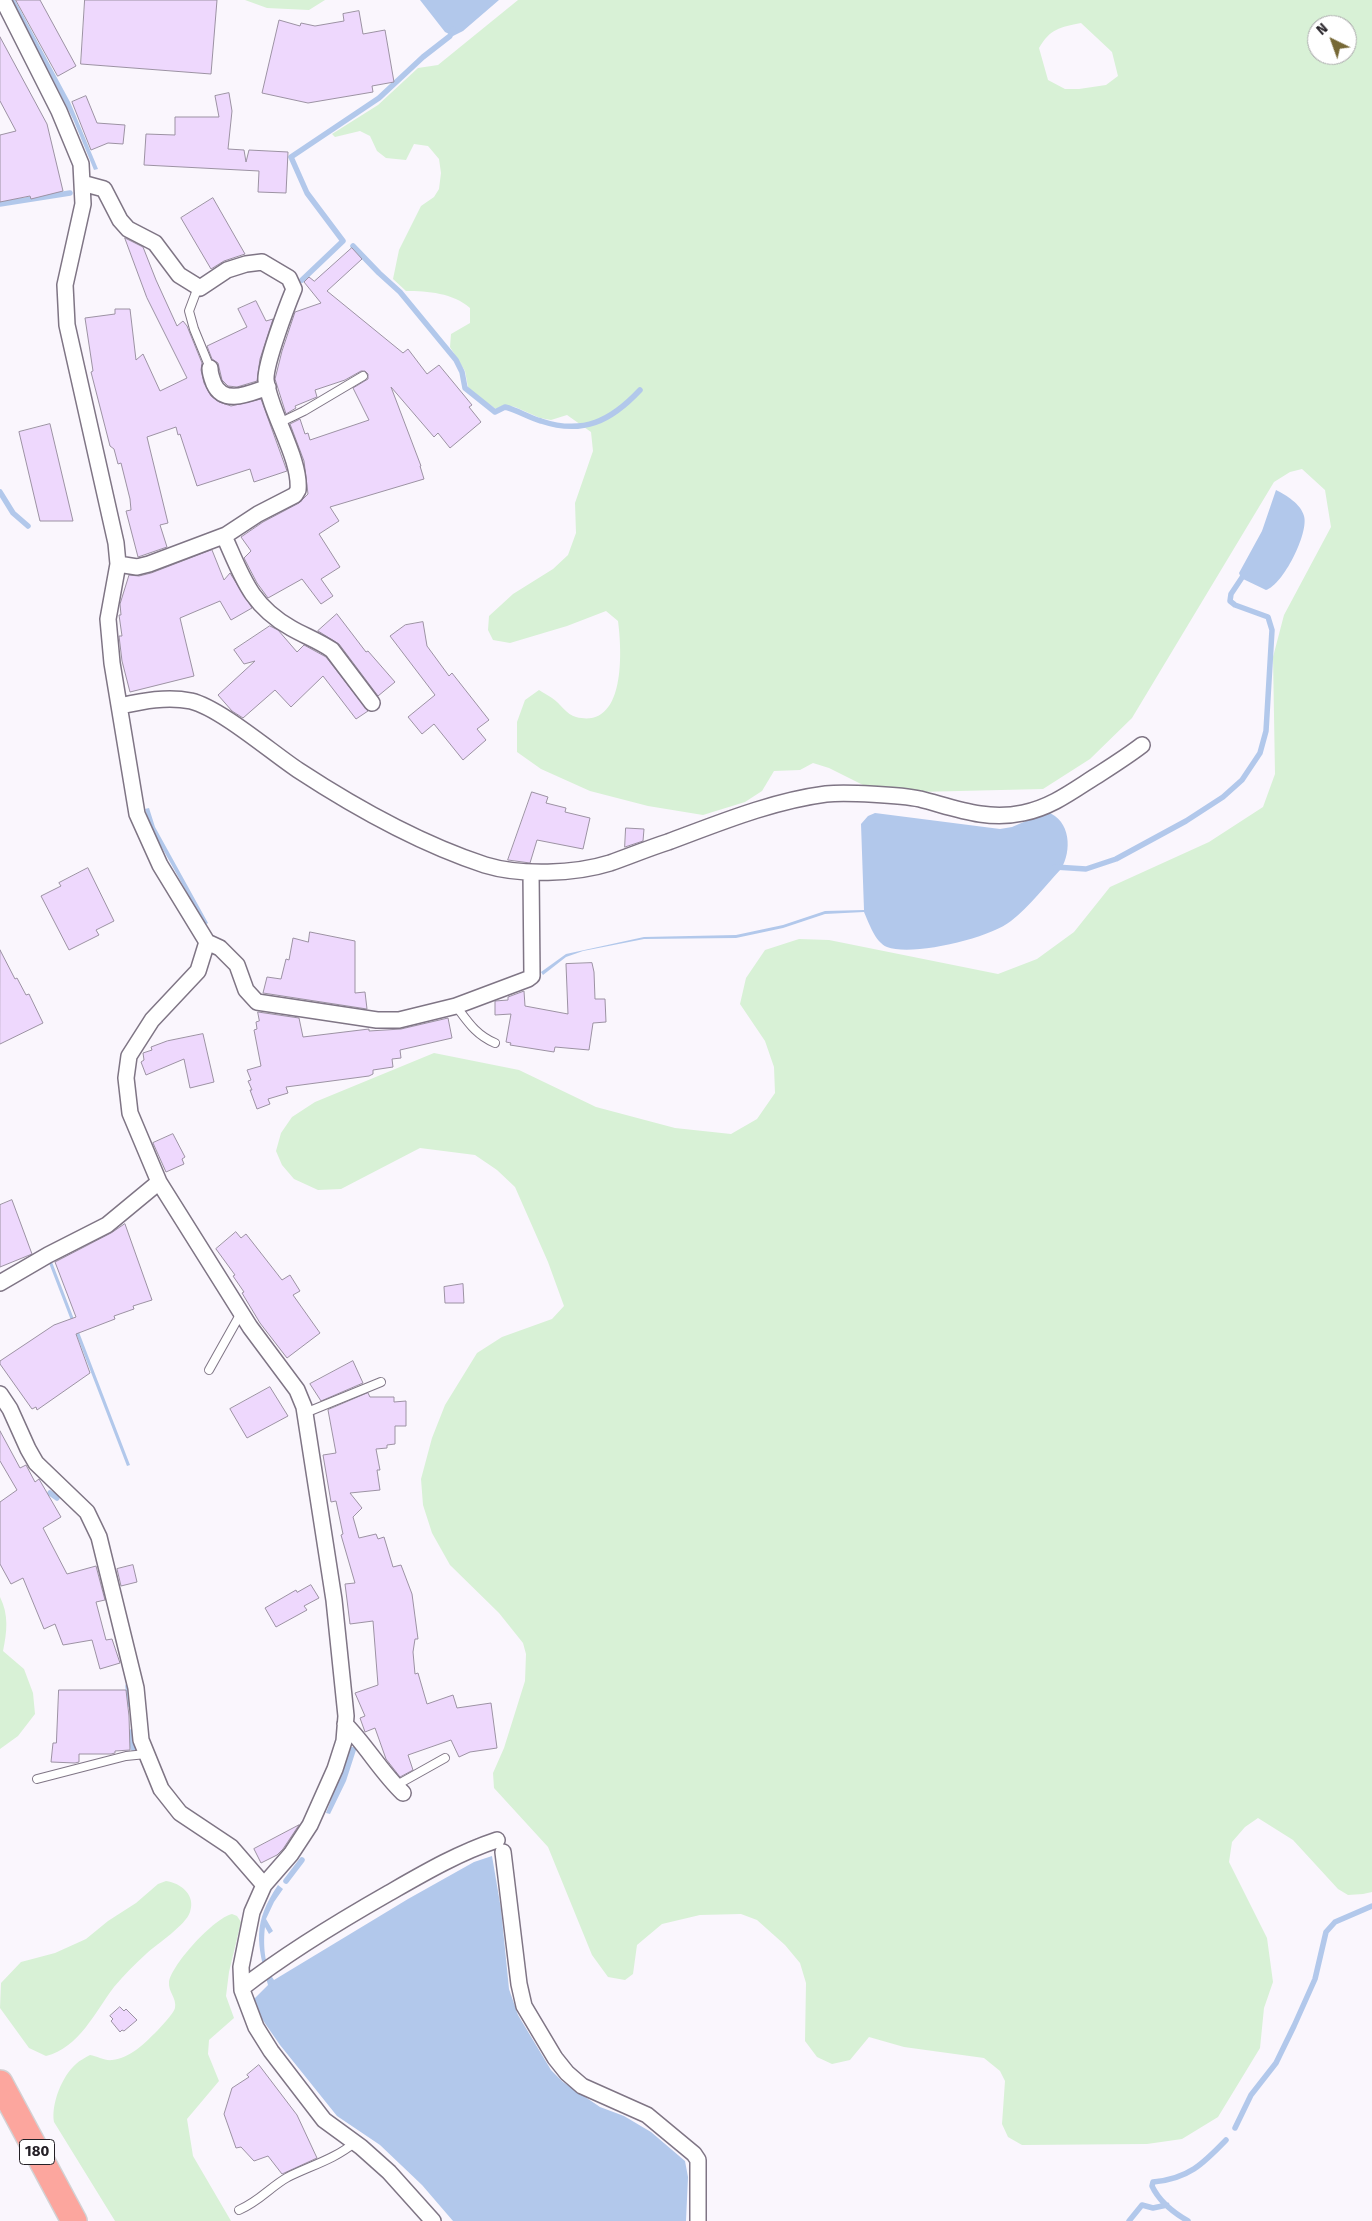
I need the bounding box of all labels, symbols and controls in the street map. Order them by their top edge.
north arrow [1307,15,1357,65]
text: N [1313,20,1331,39]
road number: 180 [20,2140,54,2164]

